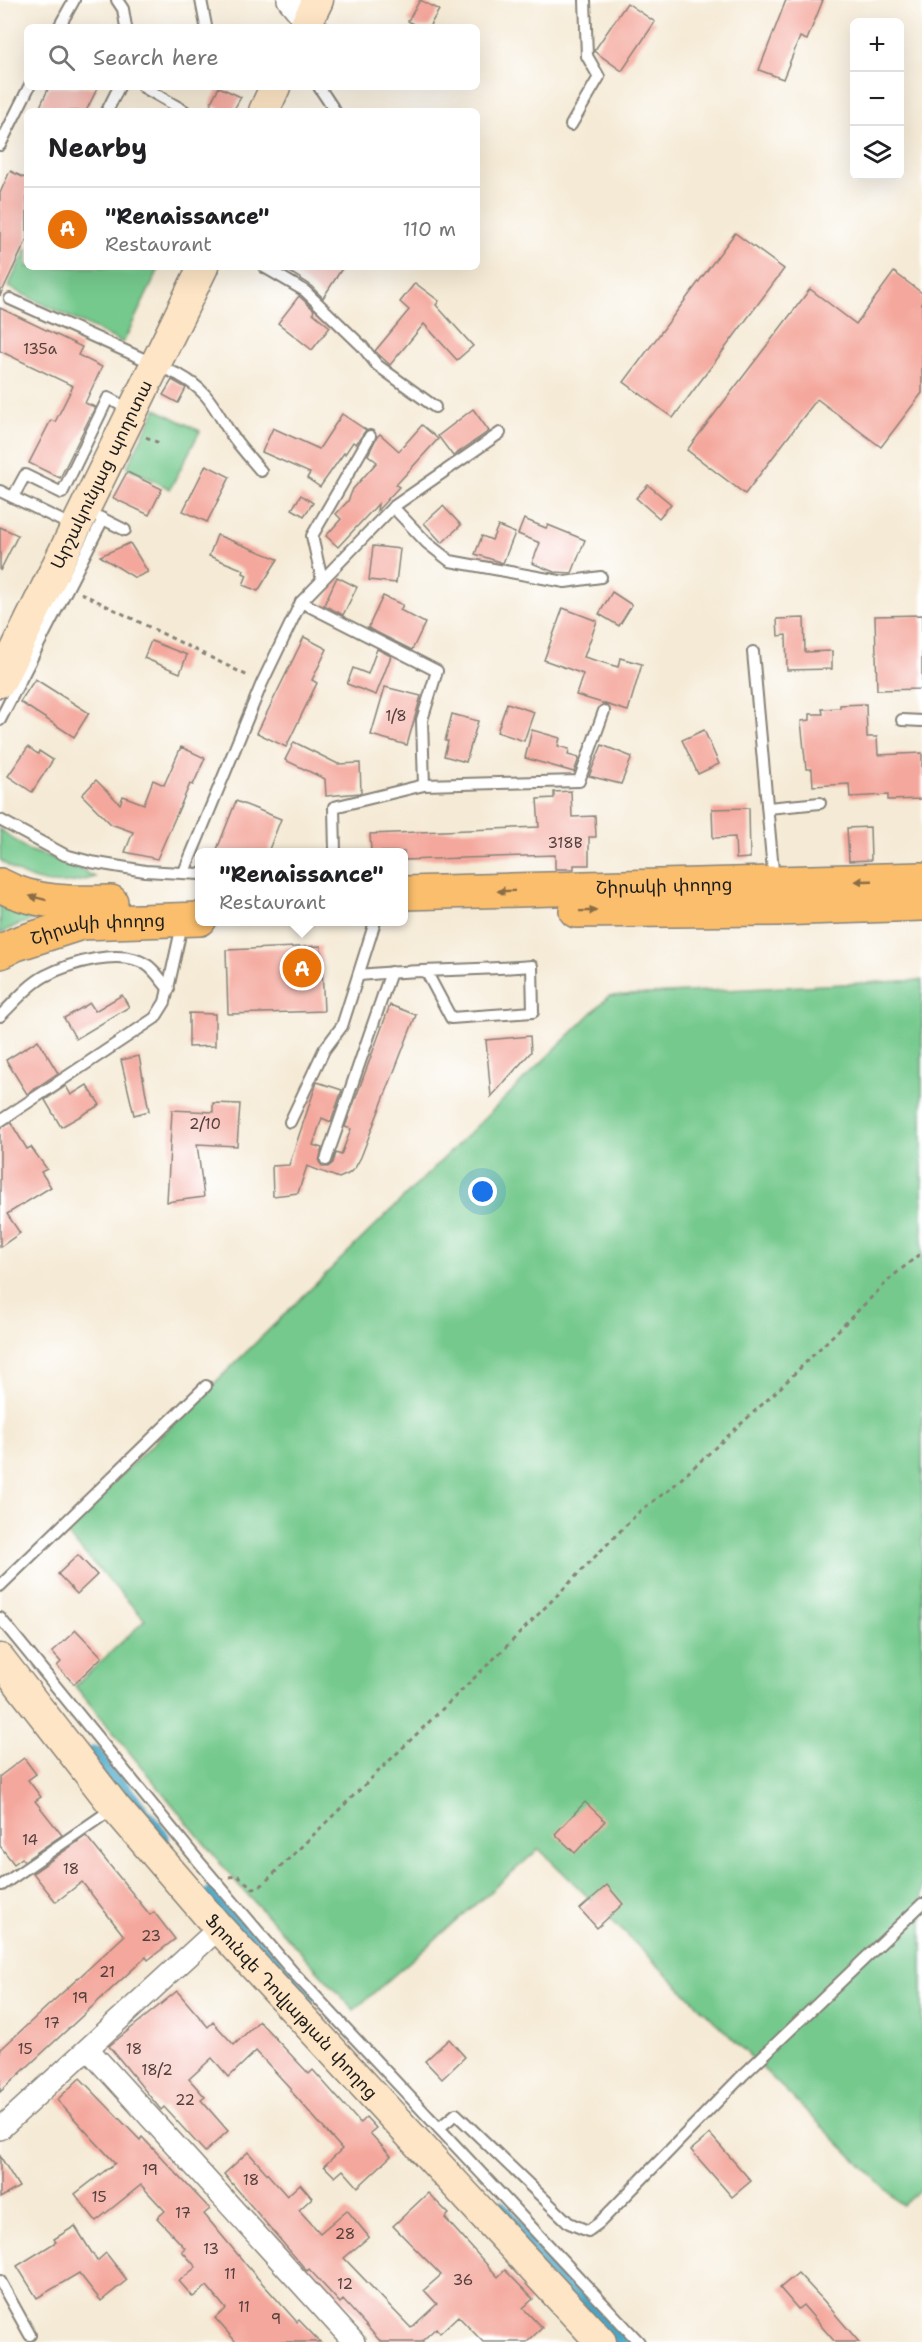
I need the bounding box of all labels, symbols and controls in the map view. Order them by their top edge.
map controls [850,18,904,180]
button: + [850,18,904,72]
search box [24,24,480,90]
icon: search [45,41,78,74]
text: Search here [93,43,219,72]
button: − [850,72,904,126]
button: layers [850,126,904,180]
text: Nearby [48,130,147,165]
text: "Renaissance" [105,202,270,231]
text: A [60,216,75,242]
text: 110 m [402,216,456,242]
text: Restaurant [105,231,212,257]
house number: 135a [23,339,58,359]
street label: Արշակունյաց պողոտա [45,376,158,573]
house number: 1/8 [385,706,407,726]
house number: 318B [547,833,583,853]
popup [195,848,408,926]
text: "Renaissance" [219,860,384,889]
street label: Շիրակի փողոց [595,872,733,900]
one-way arrow [854,876,873,885]
one-way arrow [496,886,515,896]
text: Restaurant [219,889,326,915]
one-way arrow [29,893,47,903]
one-way arrow [579,906,598,916]
street label: Շիրակի փողոց [27,908,166,951]
pin: A [282,946,322,990]
house number: 2/10 [189,1114,221,1134]
your location [468,1177,497,1206]
house number: 14 [22,1830,38,1850]
house number: 18 [63,1859,79,1879]
street label: Ֆրունզե Դովլաթյան փողոց [200,1909,383,2104]
house number: 23 [141,1926,161,1946]
house number: 21 [99,1962,115,1982]
house number: 19 [72,1988,88,2008]
house number: 17 [44,2013,60,2033]
house number: 15 [17,2039,33,2059]
house number: 18 [126,2039,142,2059]
house number: 18/2 [141,2060,173,2080]
house number: 22 [175,2090,195,2110]
house number: 19 [142,2160,158,2180]
house number: 18 [243,2170,259,2190]
house number: 15 [91,2187,107,2207]
house number: 17 [175,2203,191,2223]
house number: 28 [335,2224,355,2244]
house number: 13 [203,2239,219,2259]
house number: 11 [224,2264,236,2284]
house number: 36 [453,2270,473,2290]
house number: 12 [337,2274,353,2294]
house number: 11 [238,2297,250,2317]
house number: 9 [271,2309,281,2329]

